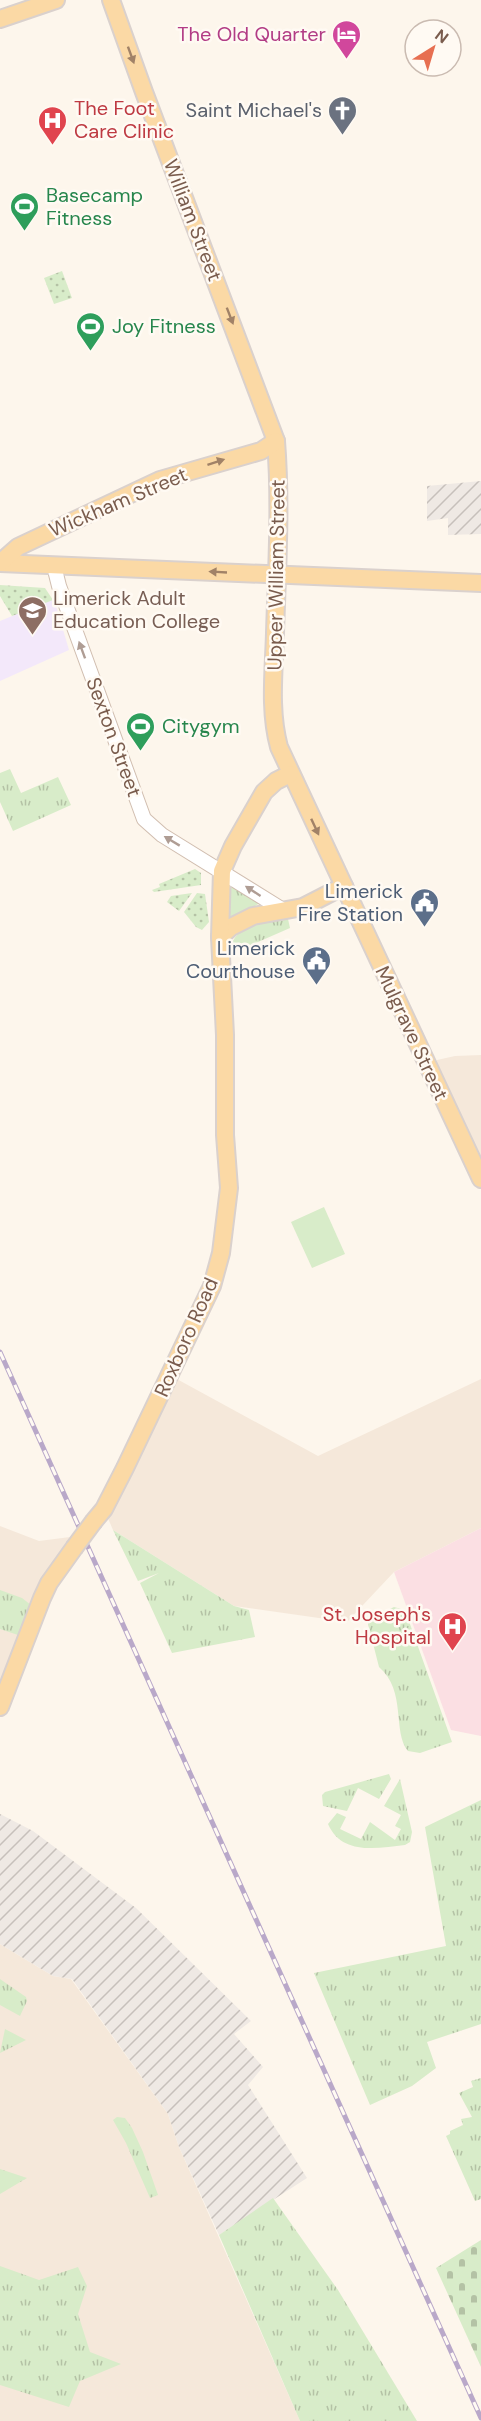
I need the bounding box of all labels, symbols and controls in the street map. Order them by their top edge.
hotel icon: The Old Quarter [331,18,363,60]
north arrow [403,18,463,78]
place label: The Old Quarter [177,21,326,47]
text: N [431,25,453,48]
one-way arrow [126,46,136,64]
church icon: Saint Michael's [327,94,359,136]
place label: The Foot Care Clinic [74,95,174,144]
place label: Saint Michael's [186,97,322,123]
hospital icon: The Foot Care Clinic [37,104,69,146]
street label: William Street [158,155,228,285]
place label: Basecamp Fitness [46,182,143,231]
sports icon: Basecamp Fitness [9,190,41,232]
one-way arrow [226,307,235,325]
sports icon: Joy Fitness [75,310,107,352]
place label: Joy Fitness [112,313,216,339]
one-way arrow [207,457,225,467]
street label: Wickham Street [45,461,191,543]
street label: Upper William Street [261,479,291,671]
one-way arrow [209,567,228,576]
place label: Limerick Adult Education College [53,585,220,634]
school or university icon: Limerick Adult Education College [16,594,48,636]
one-way arrow [77,641,87,659]
street label: Sexton Street [80,674,148,800]
sports icon: Citygym [125,710,157,752]
place label: Citygym [162,713,240,739]
one-way arrow [311,818,320,835]
one-way arrow [164,836,180,847]
place label: Limerick Fire Station [298,878,403,927]
one-way arrow [245,885,261,896]
public building icon: Limerick Fire Station [408,886,440,928]
place label: Limerick Courthouse [186,935,295,984]
public building icon: Limerick Courthouse [300,944,332,986]
street label: Mulgrave Street [370,962,455,1104]
street label: Roxboro Road [148,1273,224,1401]
place label: St. Joseph's Hospital [323,1601,431,1650]
hospital icon: St. Joseph's Hospital [436,1610,468,1652]

